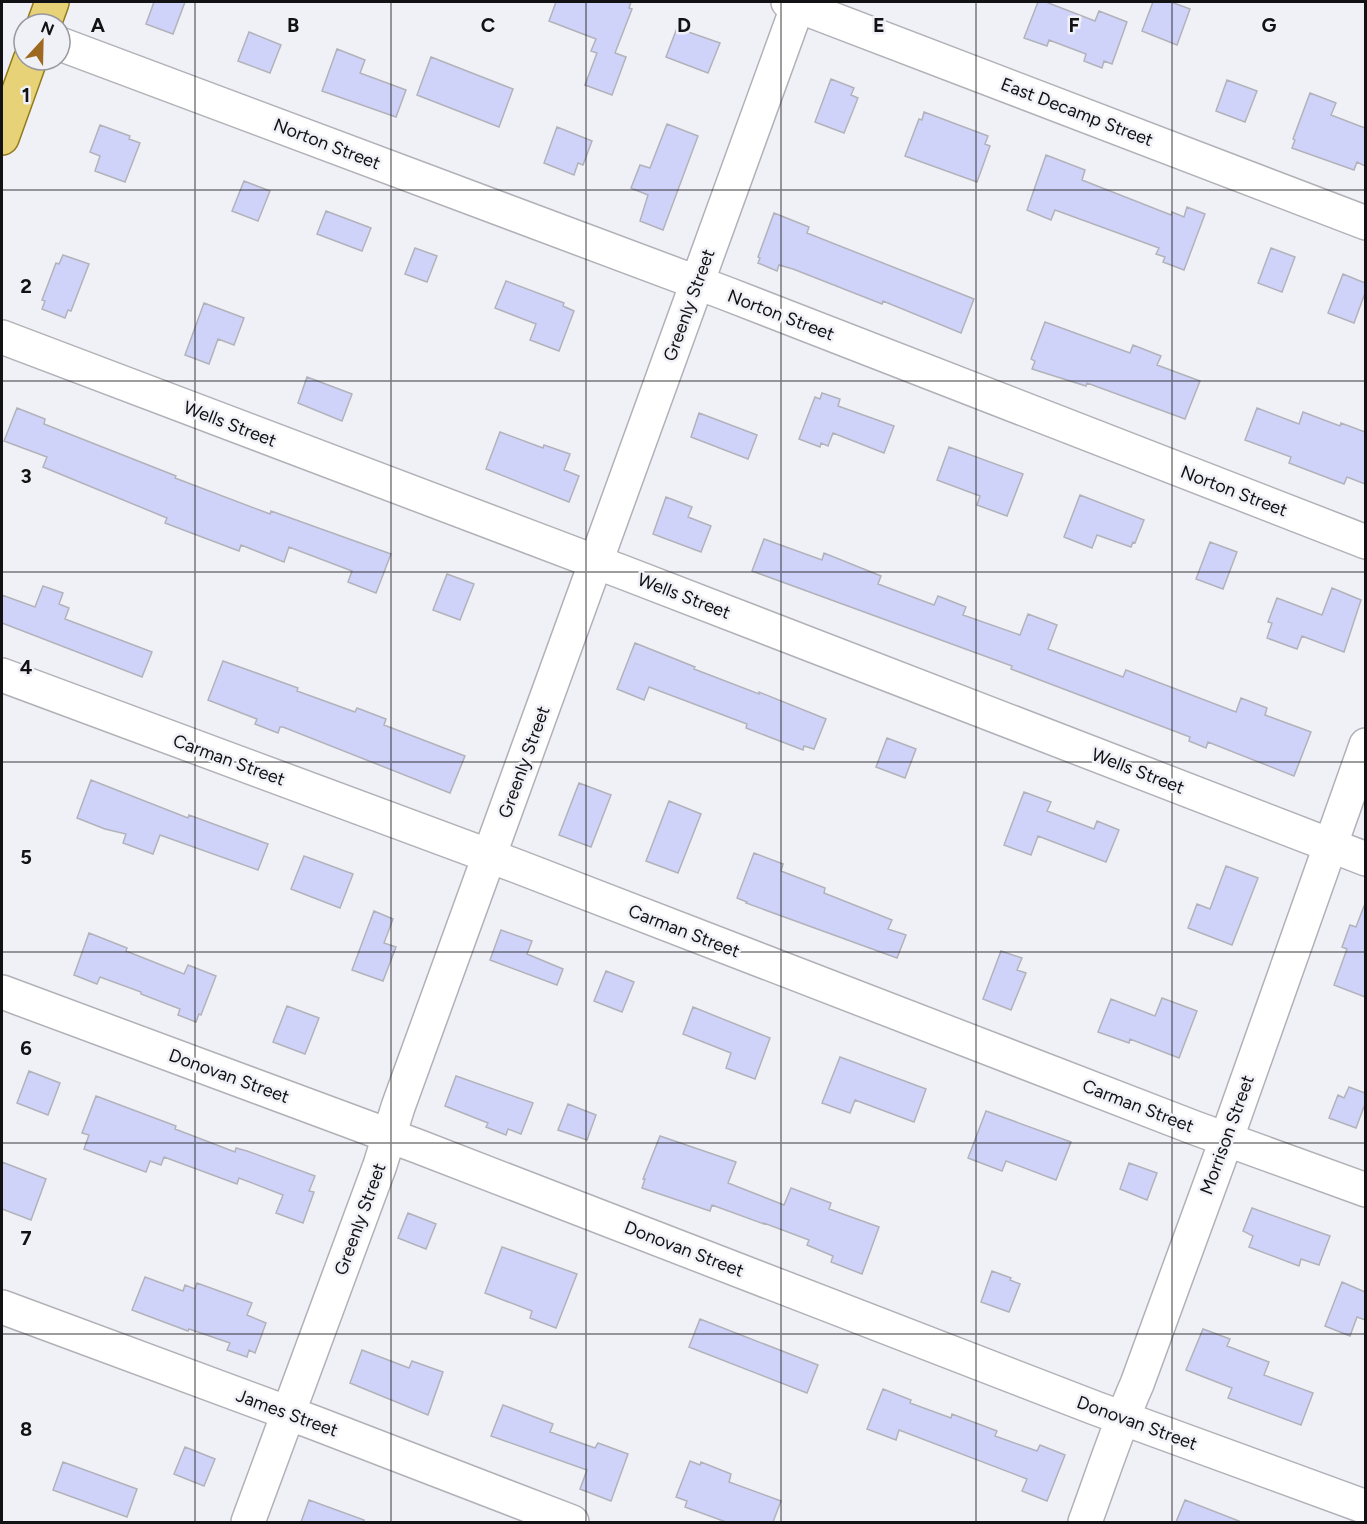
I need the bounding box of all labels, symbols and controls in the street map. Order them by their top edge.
north arrow [12,12,72,72]
text: A [91,13,106,37]
text: B [287,13,299,37]
text: C [481,13,495,37]
text: D [677,13,691,37]
text: E [873,13,885,37]
text: F [1068,13,1080,37]
text: G [1262,13,1277,37]
text: N [38,17,57,40]
street label: East Decamp Street [998,73,1156,151]
text: 1 [22,83,30,107]
street label: Norton Street [271,114,384,175]
street label: Greenly Street [659,246,720,364]
text: 2 [20,274,32,298]
street label: Norton Street [725,285,838,346]
street label: Wells Street [181,396,280,452]
street label: Norton Street [1178,461,1291,522]
text: 3 [20,464,32,488]
street label: Wells Street [635,568,734,624]
text: 4 [20,655,33,679]
street label: Greenly Street [494,703,555,821]
street label: Carman Street [170,730,288,791]
street label: Wells Street [1089,743,1188,799]
text: 5 [20,845,32,869]
street label: Carman Street [625,900,743,962]
text: 6 [20,1036,32,1060]
street label: Donovan Street [166,1044,292,1108]
street label: Morrison Street [1195,1072,1259,1198]
street label: Carman Street [1079,1075,1197,1137]
street label: Greenly Street [330,1160,391,1278]
street label: Donovan Street [621,1216,747,1282]
text: 7 [20,1226,32,1250]
street label: James Street [233,1384,341,1442]
street label: Donovan Street [1074,1391,1200,1455]
text: 8 [20,1417,32,1441]

